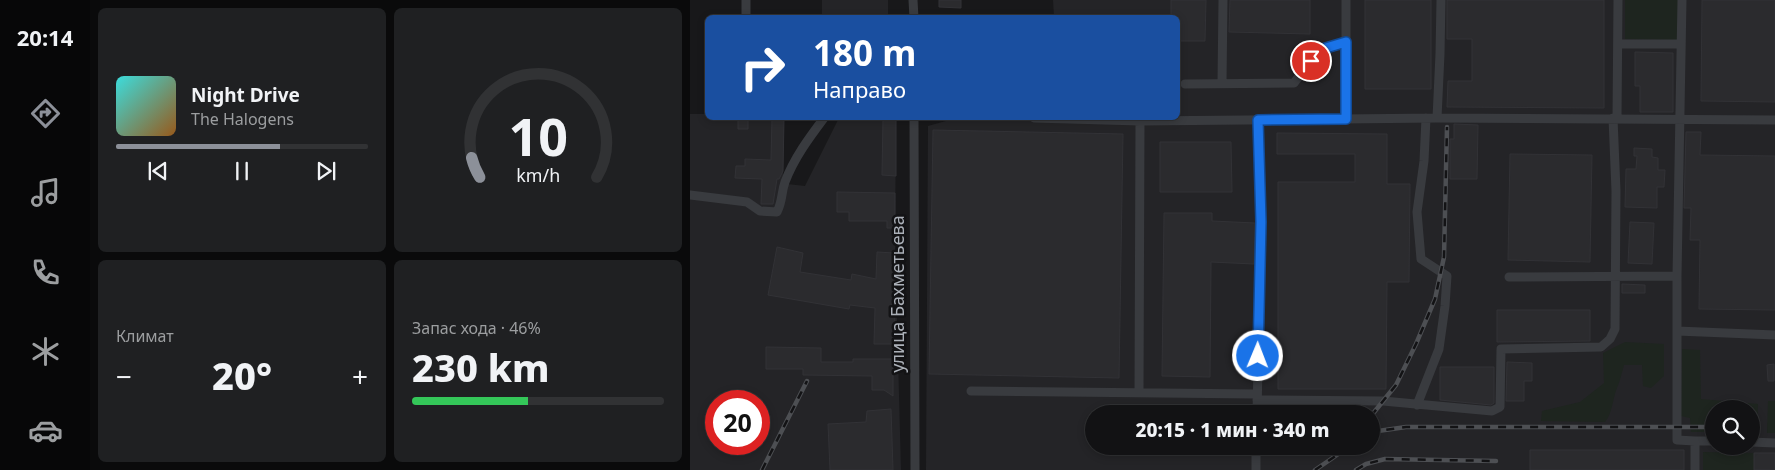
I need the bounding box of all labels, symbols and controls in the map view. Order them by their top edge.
text: 20:14 [17,22,73,52]
text: 180 m [813,29,916,76]
icon: right [730,35,795,100]
pin [1290,40,1332,82]
icon: arrive [1297,47,1325,75]
text: Направо [813,74,906,104]
text: Night Drive [191,82,300,108]
icon: directions [28,96,63,131]
text: 10 [508,100,568,171]
text: The Halogens [191,108,294,130]
icon: previous [144,157,172,185]
icon: pause [228,157,256,185]
icon: next [312,157,340,185]
text: km/h [516,163,560,187]
icon: music [28,175,63,210]
street label: улица Бахметьева [885,215,909,373]
icon: phone [28,255,63,290]
text: Запас хода · 46% [412,317,541,339]
text: Климат [116,325,174,347]
position arrow [1231,329,1283,381]
icon: climate [28,334,63,369]
text: 230 km [412,341,550,393]
text: 20° [212,349,272,401]
text: − [116,357,132,395]
text: + [352,357,368,395]
speed limit sign: 20 [705,390,770,455]
map controls [1705,400,1760,455]
button: search [1705,400,1760,455]
icon: car [28,413,63,448]
text: 20:15 · 1 мин · 340 m [1136,417,1329,443]

